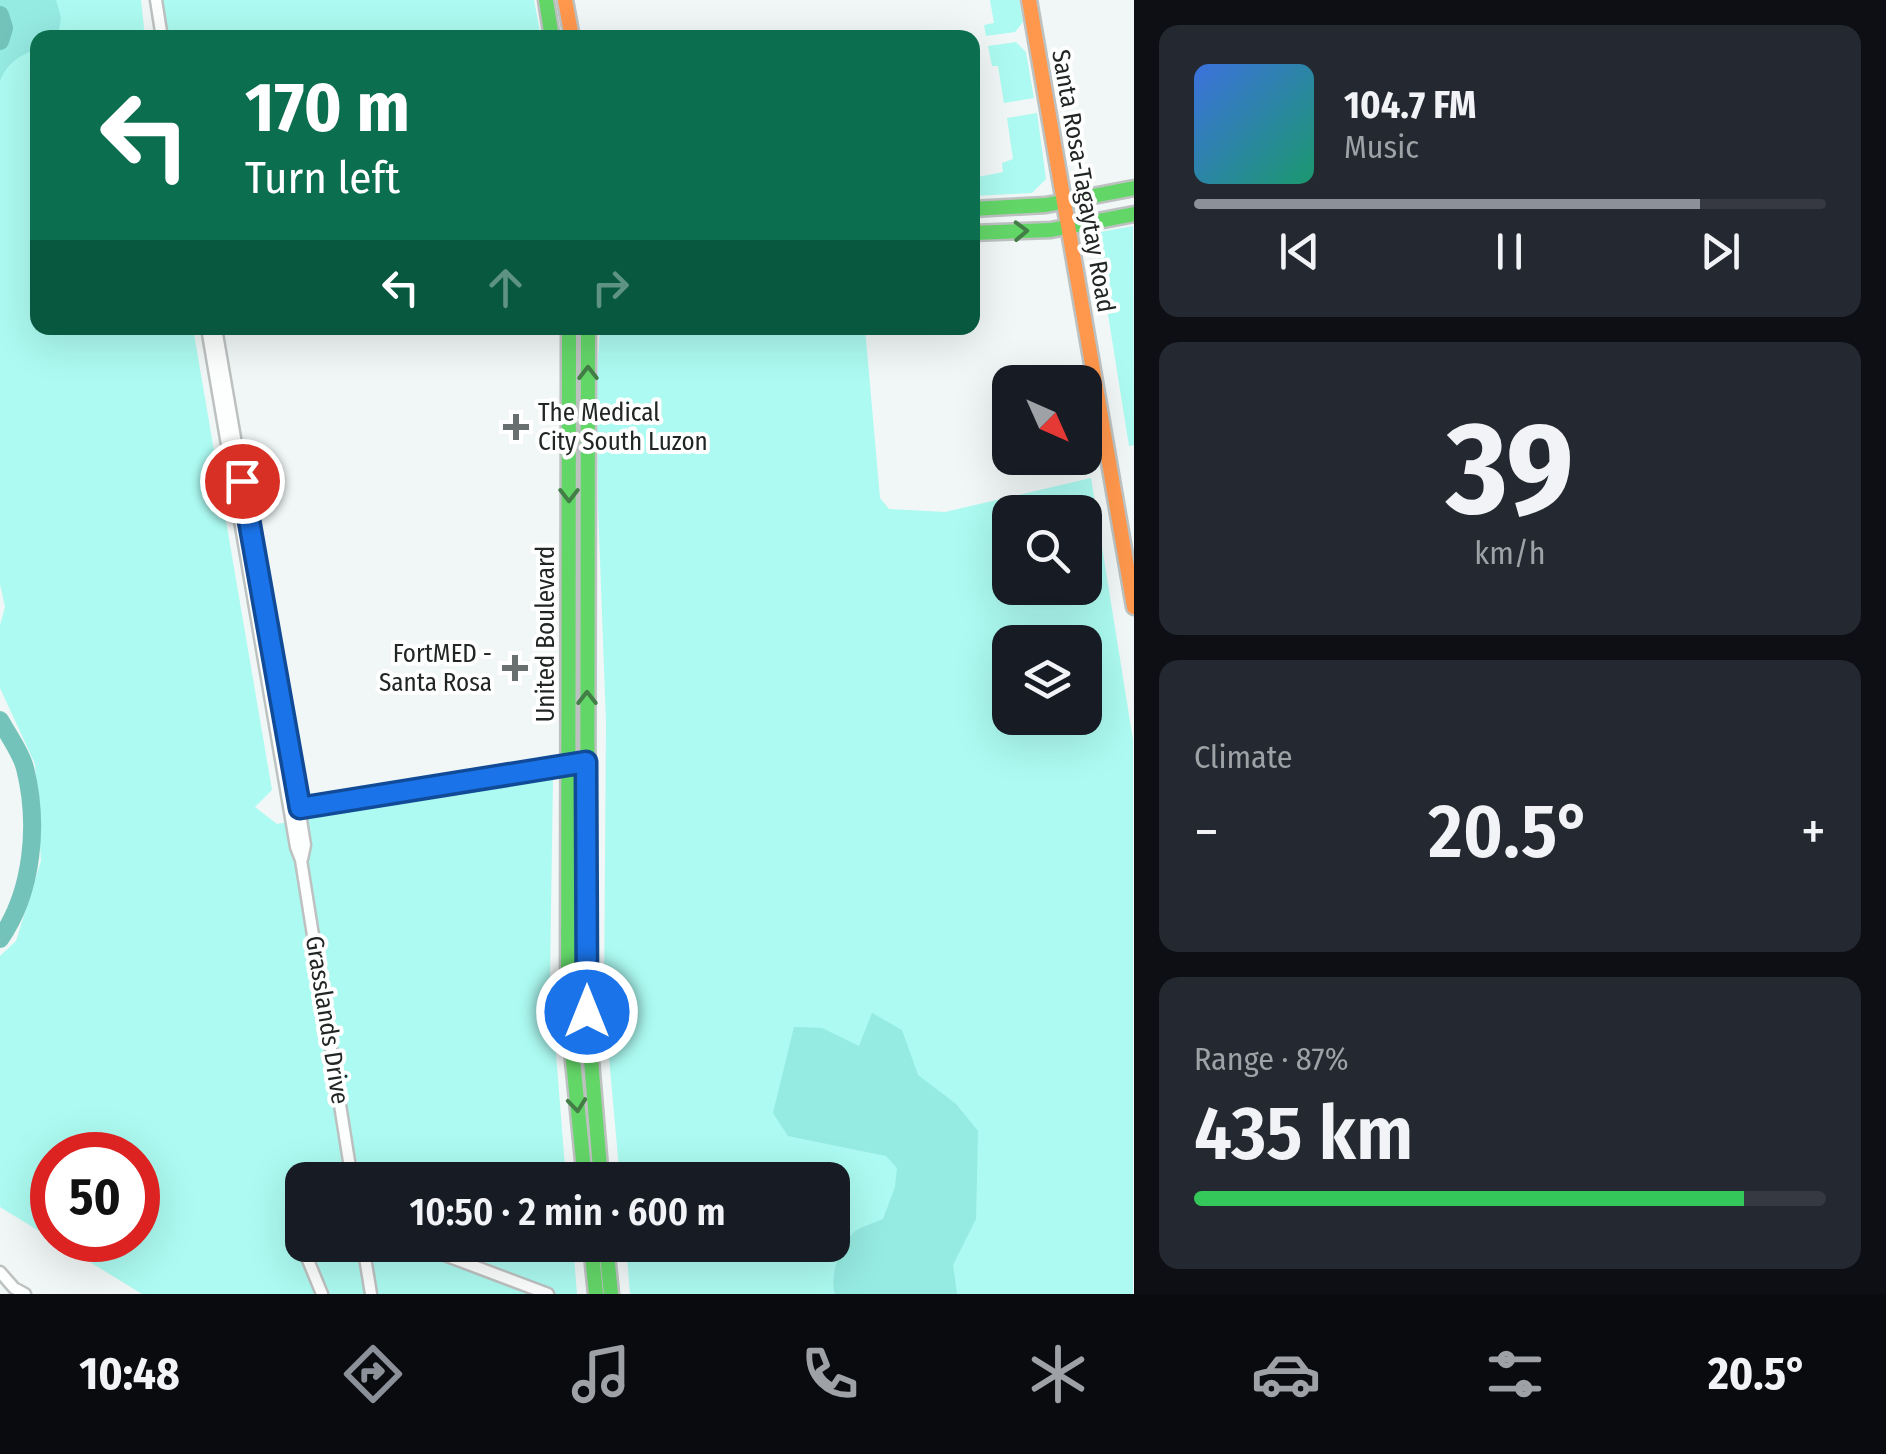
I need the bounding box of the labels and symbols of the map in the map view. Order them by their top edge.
street label: Santa Rosa-Tagaytay Road [1045,47,1121,315]
one-way arrow [1013,220,1029,241]
one-way arrow [577,365,599,380]
north arrow [992,365,1102,475]
place label: The Medical City South Luzon [538,398,708,457]
marker: The Medical City South Luzon [503,414,529,440]
pin [200,439,285,524]
one-way arrow [558,488,580,503]
street label: United Boulevard [531,546,561,722]
place label: FortMED - Santa Rosa [379,639,492,698]
marker: FortMED - Santa Rosa [502,655,528,681]
one-way arrow [576,690,598,706]
street label: Grasslands Drive [299,934,355,1106]
position arrow [535,960,639,1064]
one-way arrow [566,1097,588,1113]
speed limit sign: 50 [30,1132,160,1262]

